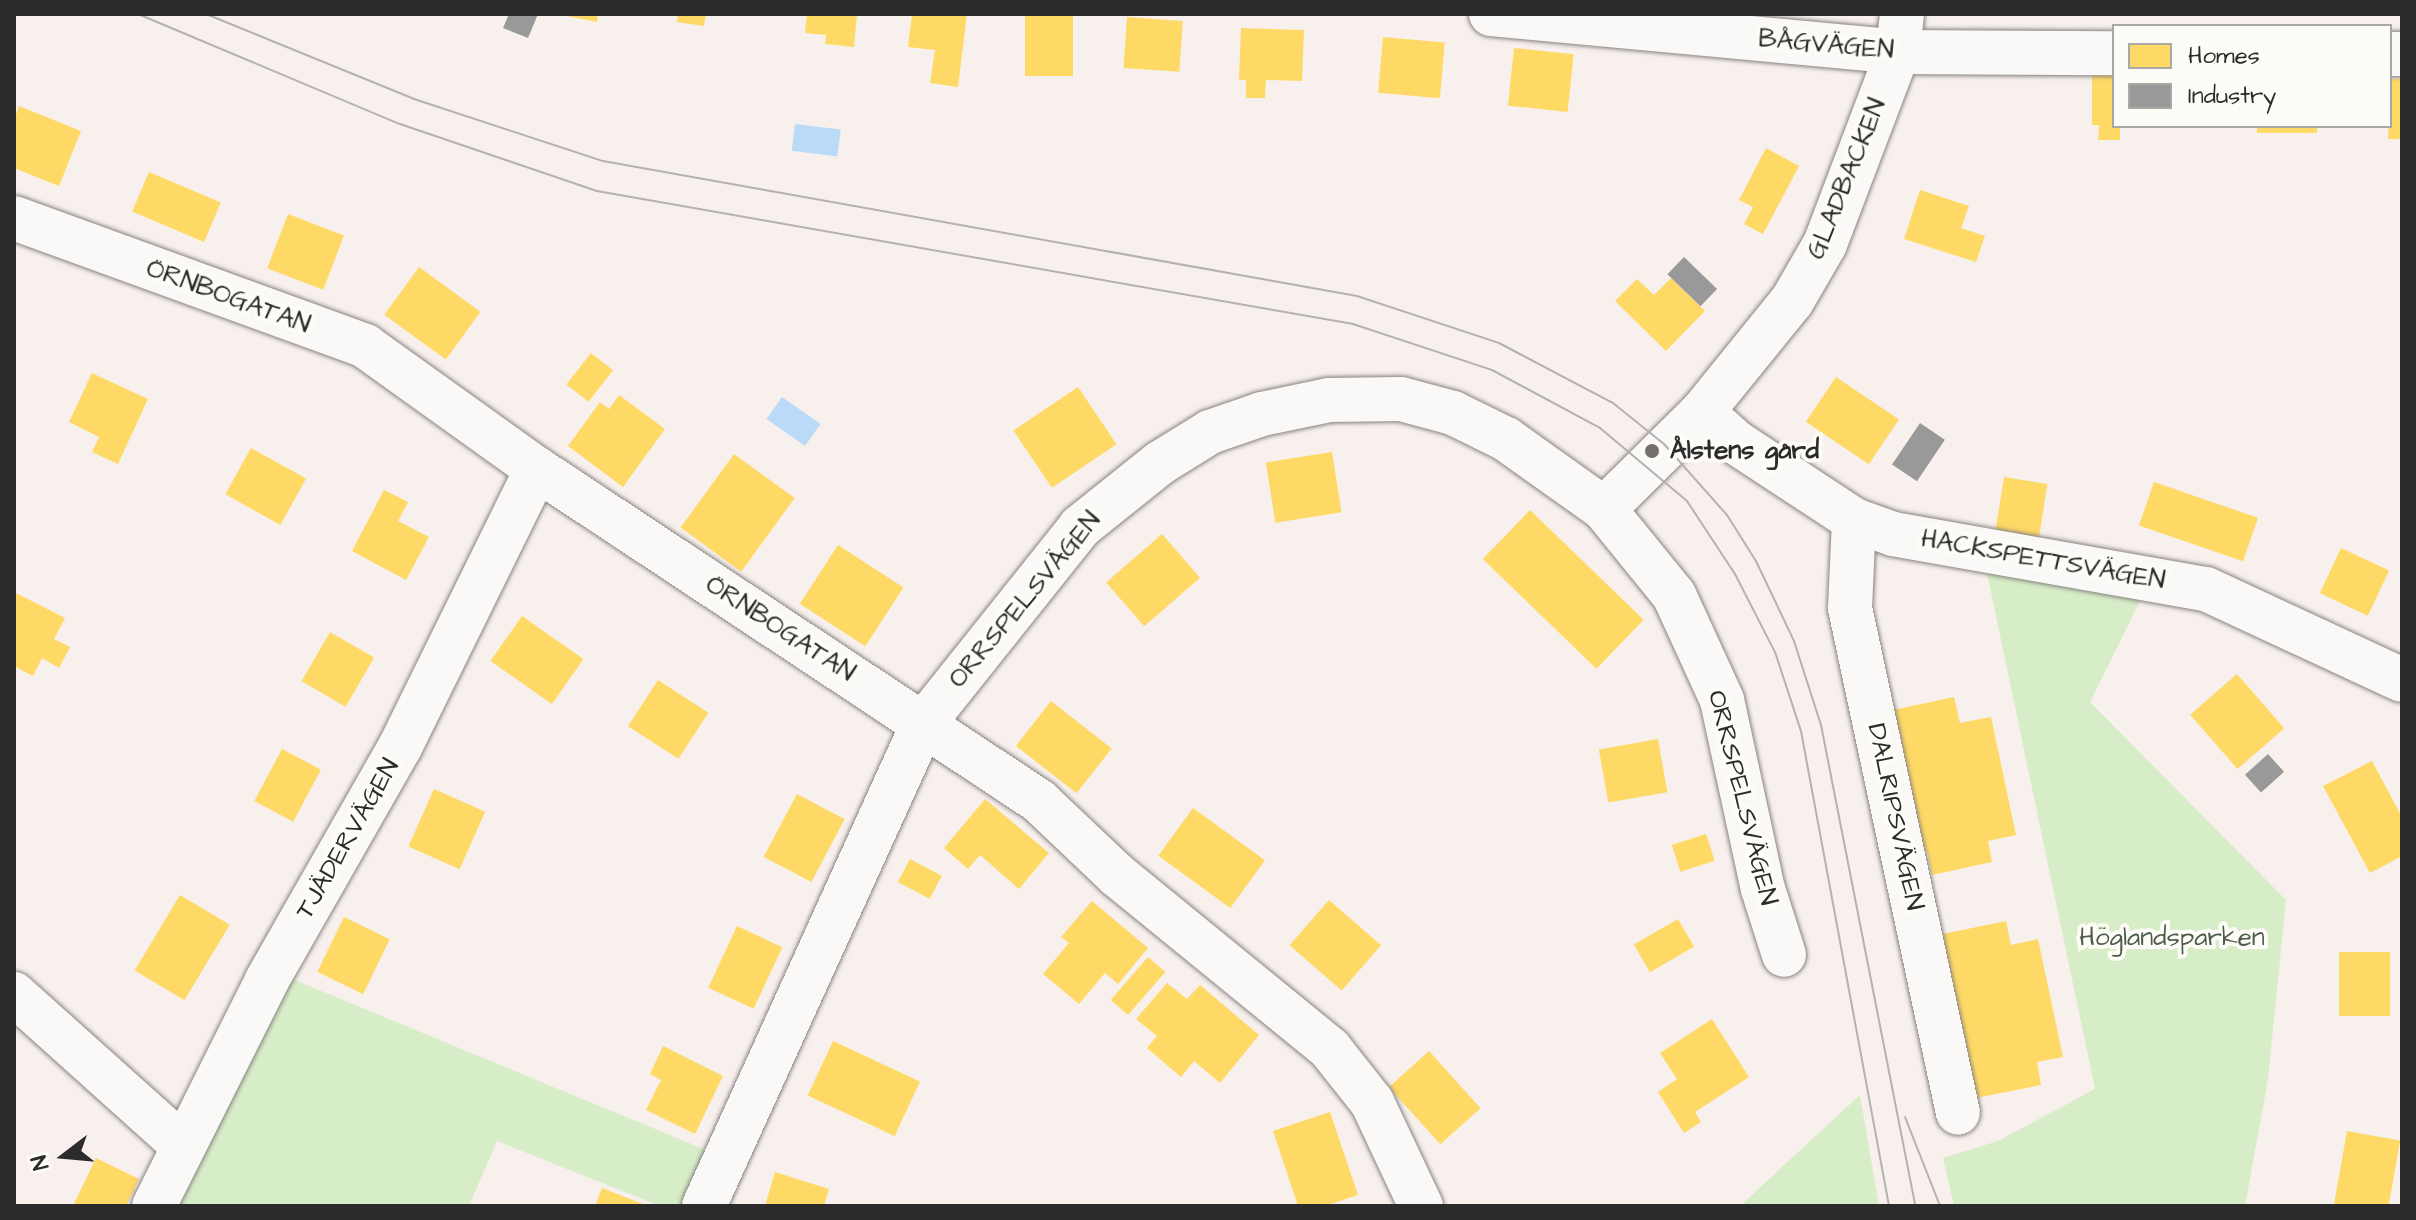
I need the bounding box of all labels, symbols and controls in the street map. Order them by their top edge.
street label: BÅGVÄGEN [1757,24,1895,66]
legend [2112,24,2392,128]
text: Homes [2188,39,2260,73]
text: Industry [2188,79,2276,113]
street label: GLADBACKEN [1801,94,1893,264]
street label: ÖRNBOGATAN [142,253,314,341]
place label: Ålstens gård [1670,435,1819,467]
marker: Ålstens gård [1641,440,1663,462]
street label: ORRSPELSVÄGEN [942,506,1108,694]
street label: HACKSPETTSVÄGEN [1919,523,2167,597]
street label: ÖRNBOGATAN [699,569,861,689]
street label: ORRSPELSVÄGEN [1700,687,1784,909]
street label: DALRIPSVÄGEN [1860,721,1930,913]
street label: TJÄDERVÄGEN [289,753,407,925]
park label: Höglandsparken [2079,922,2265,954]
north arrow [24,1116,104,1196]
text: N [24,1152,57,1174]

